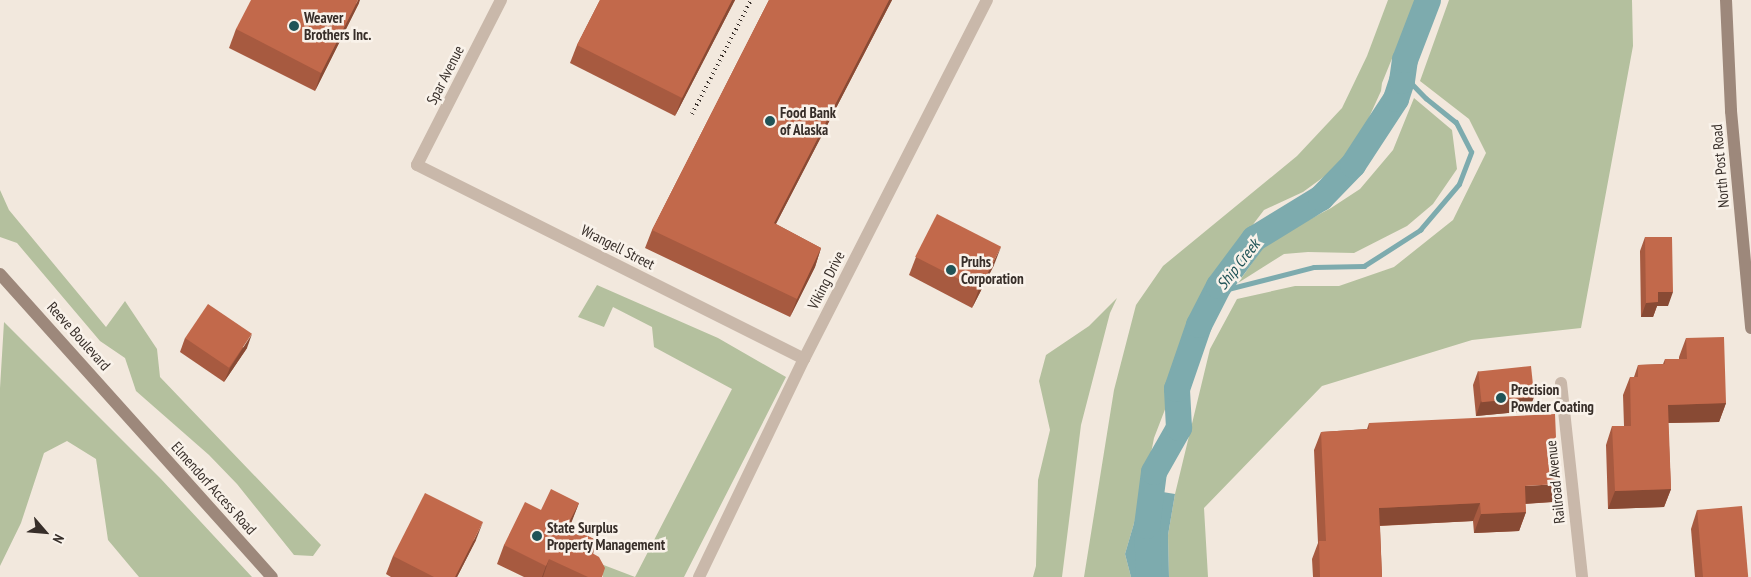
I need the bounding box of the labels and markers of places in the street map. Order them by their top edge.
place label: Weaver Brothers Inc. [304,8,371,43]
marker: Weaver Brothers Inc. [288,20,300,32]
place label: Food Bank of Alaska [780,103,836,138]
marker: Food Bank of Alaska [764,115,776,127]
place label: Pruhs Corporation [961,252,1024,287]
marker: Pruhs Corporation [945,264,957,276]
place label: Precision Powder Coating [1511,380,1594,415]
marker: Precision Powder Coating [1495,392,1507,404]
place label: State Surplus Property Management [547,518,666,553]
marker: State Surplus Property Management [531,530,543,542]

